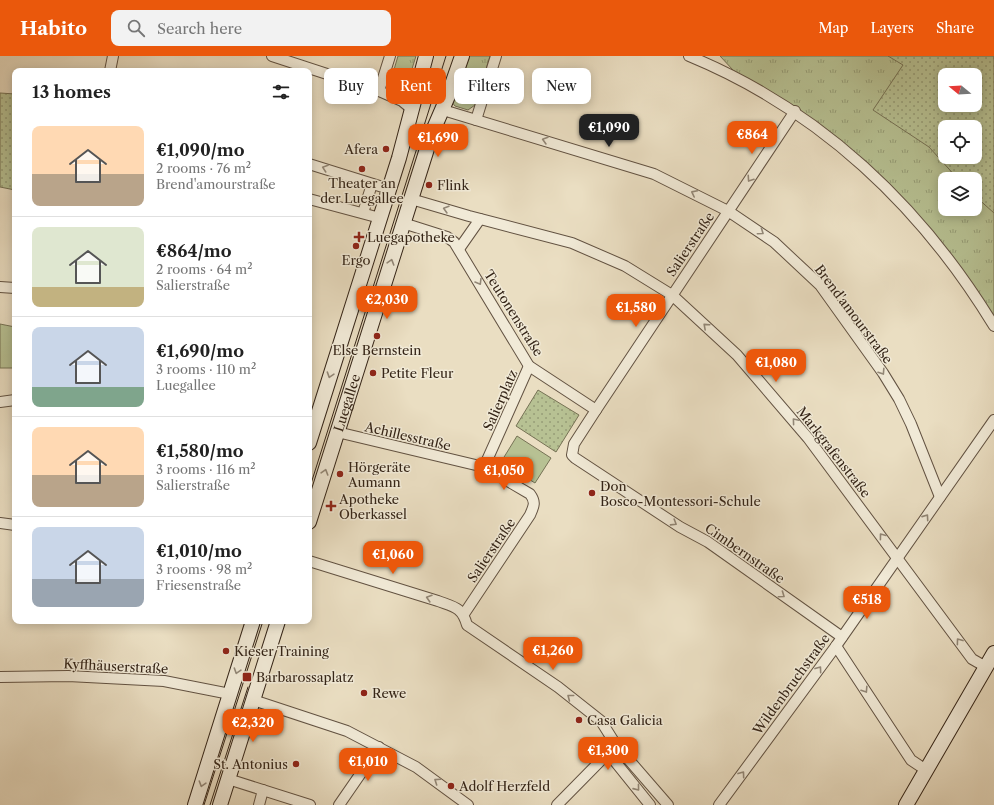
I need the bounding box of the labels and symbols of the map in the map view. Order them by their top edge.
north arrow [938,68,982,112]
pin: €1,090 [576,114,642,148]
pin: €864 [728,121,776,155]
pin: €1,690 [405,124,471,158]
one-way arrow [542,136,549,145]
place label: Afera [343,141,378,157]
marker: Afera [381,144,391,154]
one-way arrow [322,164,329,173]
marker: Theater an der Luegallee [357,164,367,174]
one-way arrow [748,174,755,181]
place label: Theater an der Luegallee [320,175,404,206]
place label: Flink [437,177,469,193]
marker: Flink [424,180,434,190]
one-way arrow [691,190,698,197]
one-way arrow [442,205,449,214]
street label: Salierstraße [663,209,717,279]
one-way arrow [757,227,764,235]
place label: Luegapotheke [367,229,455,245]
marker: Luegapotheke [354,232,364,242]
marker: Ergo [351,241,361,251]
place label: Ergo [341,252,371,268]
one-way arrow [386,258,395,265]
street label: Brend'amourstraße [812,261,896,367]
street label: Teutonenstraße [481,267,547,359]
one-way arrow [474,278,482,285]
pin: €2,030 [354,286,420,320]
pin: €1,580 [603,294,669,328]
one-way arrow [703,324,711,331]
marker: Else Bernstein [372,331,382,341]
place label: Else Bernstein [333,342,421,358]
pin: €1,080 [743,349,809,383]
place label: Petite Fleur [381,365,454,381]
street label: Salierplatz [479,367,521,433]
marker: Petite Fleur [368,368,378,378]
one-way arrow [877,368,885,375]
one-way arrow [326,372,335,379]
street label: Luegallee [330,372,363,434]
street label: Markgrafenstraße [794,404,874,500]
street label: Achillesstraße [362,418,453,454]
one-way arrow [792,419,799,426]
pin: €1,050 [471,457,537,491]
place label: Hörgeräte Aumann [347,459,410,490]
one-way arrow [320,468,329,475]
marker: Hörgeräte Aumann [335,469,345,479]
place label: Don Bosco-Montessori-Schule [600,478,761,509]
marker: Don Bosco-Montessori-Schule [587,488,597,498]
place label: Apotheke Oberkassel [338,491,407,522]
marker: Apotheke Oberkassel [326,501,336,511]
one-way arrow [921,514,929,521]
street label: Salierstraße [464,515,518,585]
one-way arrow [670,518,677,526]
street label: Cimbernstraße [702,520,788,586]
one-way arrow [879,533,886,540]
pin: €1,060 [360,541,426,575]
pin: €518 [843,586,891,620]
one-way arrow [778,590,785,597]
one-way arrow [426,594,433,603]
street label: Wildenbruchstraße [749,631,833,738]
pin: €1,260 [520,637,586,671]
one-way arrow [956,638,963,645]
place label: Kieser Training [234,643,329,659]
marker: Kieser Training [221,646,231,656]
street label: Kyffhäuserstraße [63,655,169,677]
one-way arrow [814,666,822,673]
one-way arrow [234,667,242,674]
place label: Barbarossaplatz [256,669,354,685]
marker: Barbarossaplatz [241,671,253,683]
place label: Rewe [372,685,406,701]
one-way arrow [860,686,868,693]
marker: Rewe [359,688,369,698]
one-way arrow [568,695,575,702]
pin: €2,320 [220,709,286,743]
place label: Casa Galicia [587,712,663,728]
marker: Casa Galicia [574,715,584,725]
pin: €1,300 [575,737,641,771]
pin: €1,010 [335,748,401,782]
place label: St. Antonius [213,756,288,772]
marker: St. Antonius [291,759,301,769]
one-way arrow [737,771,744,778]
one-way arrow [434,778,441,786]
place label: Adolf Herzfeld [458,778,550,794]
one-way arrow [198,781,207,788]
marker: Adolf Herzfeld [446,781,456,791]
one-way arrow [632,784,639,791]

